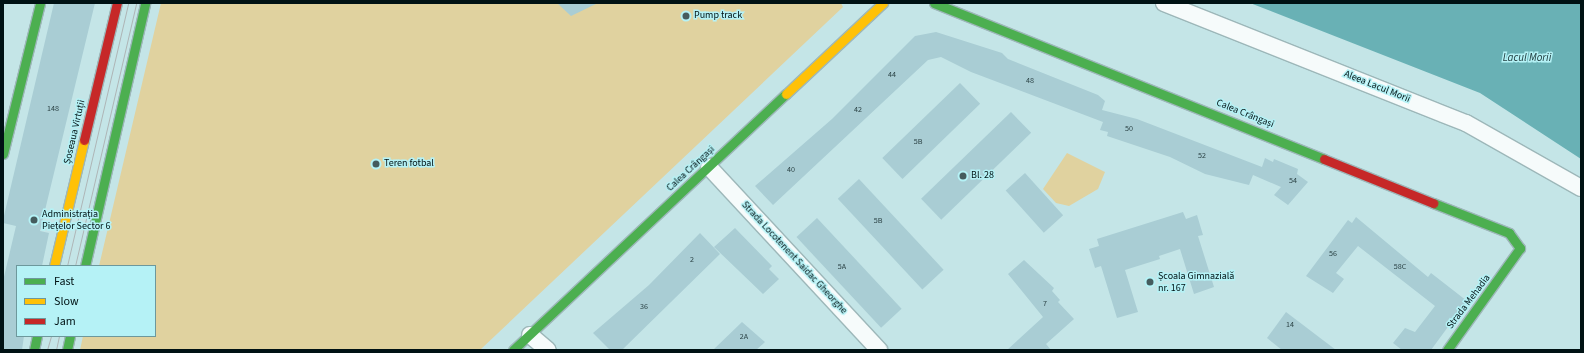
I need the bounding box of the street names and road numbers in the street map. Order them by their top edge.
street label: Aleea Lacul Morii [1342,68,1412,106]
street label: Calea Crângași [1214,97,1276,131]
street label: Șoseaua Virtuții [62,99,88,165]
street label: Calea Crângași [665,144,717,194]
street label: Strada Locotenent Saidac Gheorghe [739,199,849,317]
street label: Strada Mehadia [1445,272,1493,332]

